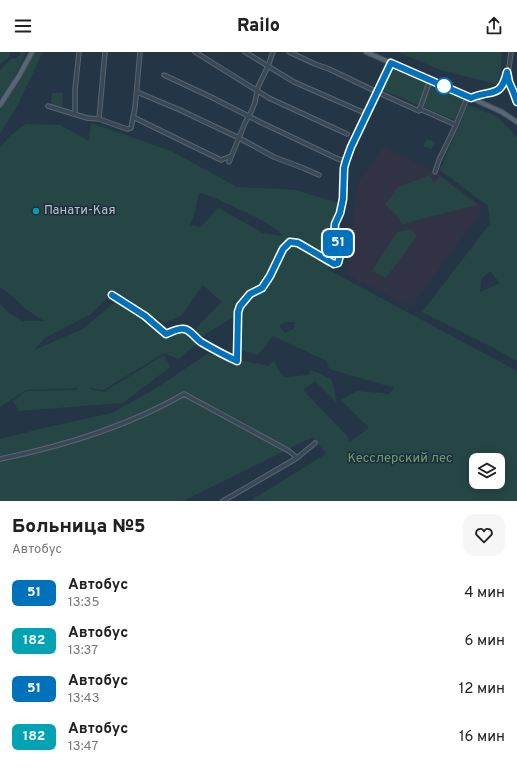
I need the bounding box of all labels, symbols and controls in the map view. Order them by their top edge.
icon: menu [12,15,34,37]
text: Railo [237,15,280,38]
icon: share [483,15,505,37]
unlabelled marker [435,77,453,95]
place label: Панати-Кая [44,203,116,219]
marker: Панати-Кая [31,206,41,216]
line badge: 51 [320,230,356,256]
text: 51 [331,234,345,251]
park label: Кесслерский лес [347,451,453,467]
map controls [469,453,505,489]
button: layers [469,453,505,489]
button: heart [463,514,505,556]
text: Больница №5 [12,515,145,539]
text: Автобус [12,542,62,558]
text: Автобус [68,576,128,595]
text: 51 [27,584,41,601]
text: 4 мин [464,584,505,603]
text: 13:35 [68,595,100,611]
text: Автобус [68,624,128,643]
text: 182 [23,632,45,649]
text: 6 мин [465,632,505,651]
text: 13:37 [68,643,98,659]
text: Автобус [68,672,128,691]
text: 51 [27,680,41,697]
text: 12 мин [459,680,505,699]
text: 13:43 [68,691,100,707]
text: Автобус [68,720,128,739]
text: 182 [23,728,45,745]
text: 16 мин [459,728,505,747]
text: 13:47 [68,739,98,755]

